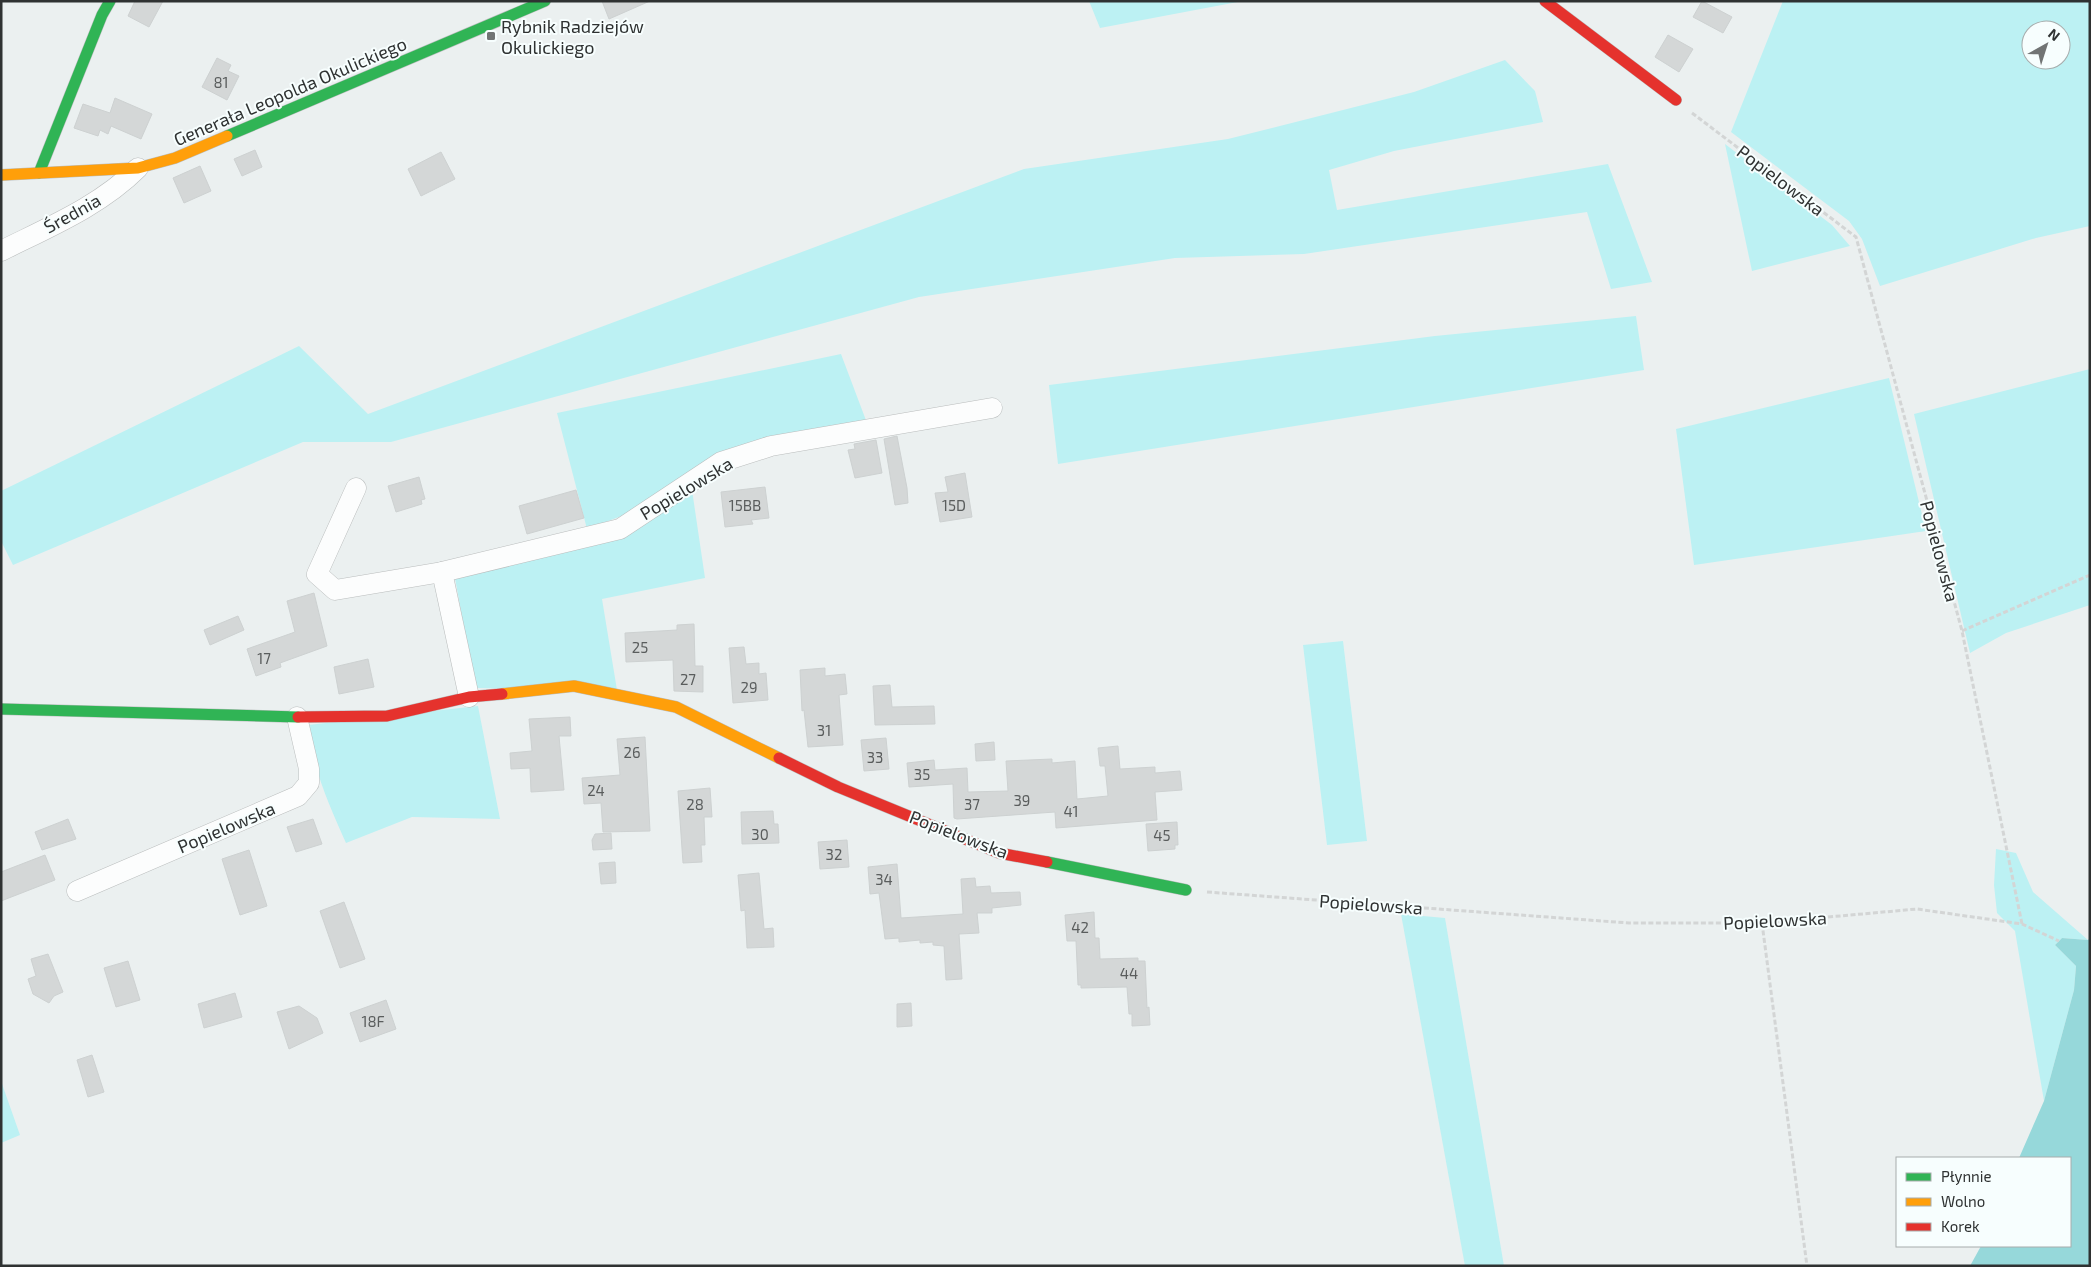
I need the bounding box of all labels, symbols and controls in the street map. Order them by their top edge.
place label: Rybnik Radziejów Okulickiego [501,15,644,58]
north arrow [2021,20,2071,70]
text: N [2045,25,2064,44]
marker: Rybnik Radziejów Okulickiego [485,30,497,42]
street label: Generała Leopolda Okulickiego [170,32,410,150]
house number: 81 [213,73,229,91]
street label: Popielowska [1733,140,1829,220]
street label: Średnia [40,188,104,238]
street label: Popielowska [636,452,736,524]
house number: 15BB [729,496,761,514]
house number: 15D [942,496,966,514]
street label: Popielowska [1916,498,1964,604]
house number: 25 [632,638,648,656]
house number: 17 [257,649,271,667]
house number: 27 [680,670,696,688]
house number: 29 [740,678,758,696]
house number: 31 [817,721,831,739]
house number: 26 [623,743,641,761]
house number: 33 [867,748,883,766]
house number: 35 [914,765,930,783]
house number: 24 [587,781,605,799]
house number: 39 [1014,791,1030,809]
house number: 28 [686,795,704,813]
house number: 37 [964,795,980,813]
street label: Popielowska [174,797,278,857]
house number: 41 [1063,802,1079,820]
street label: Popielowska [907,805,1011,863]
house number: 30 [751,825,769,843]
house number: 45 [1153,826,1171,844]
house number: 32 [826,845,842,863]
house number: 34 [875,870,893,888]
street label: Popielowska [1318,889,1424,919]
street label: Popielowska [1723,906,1827,934]
house number: 42 [1071,918,1089,936]
house number: 44 [1120,964,1138,982]
house number: 18F [361,1012,385,1030]
legend [1896,1157,2071,1247]
text: Płynnie [1941,1167,1992,1185]
text: Wolno [1941,1192,1985,1210]
text: Korek [1941,1217,1980,1235]

